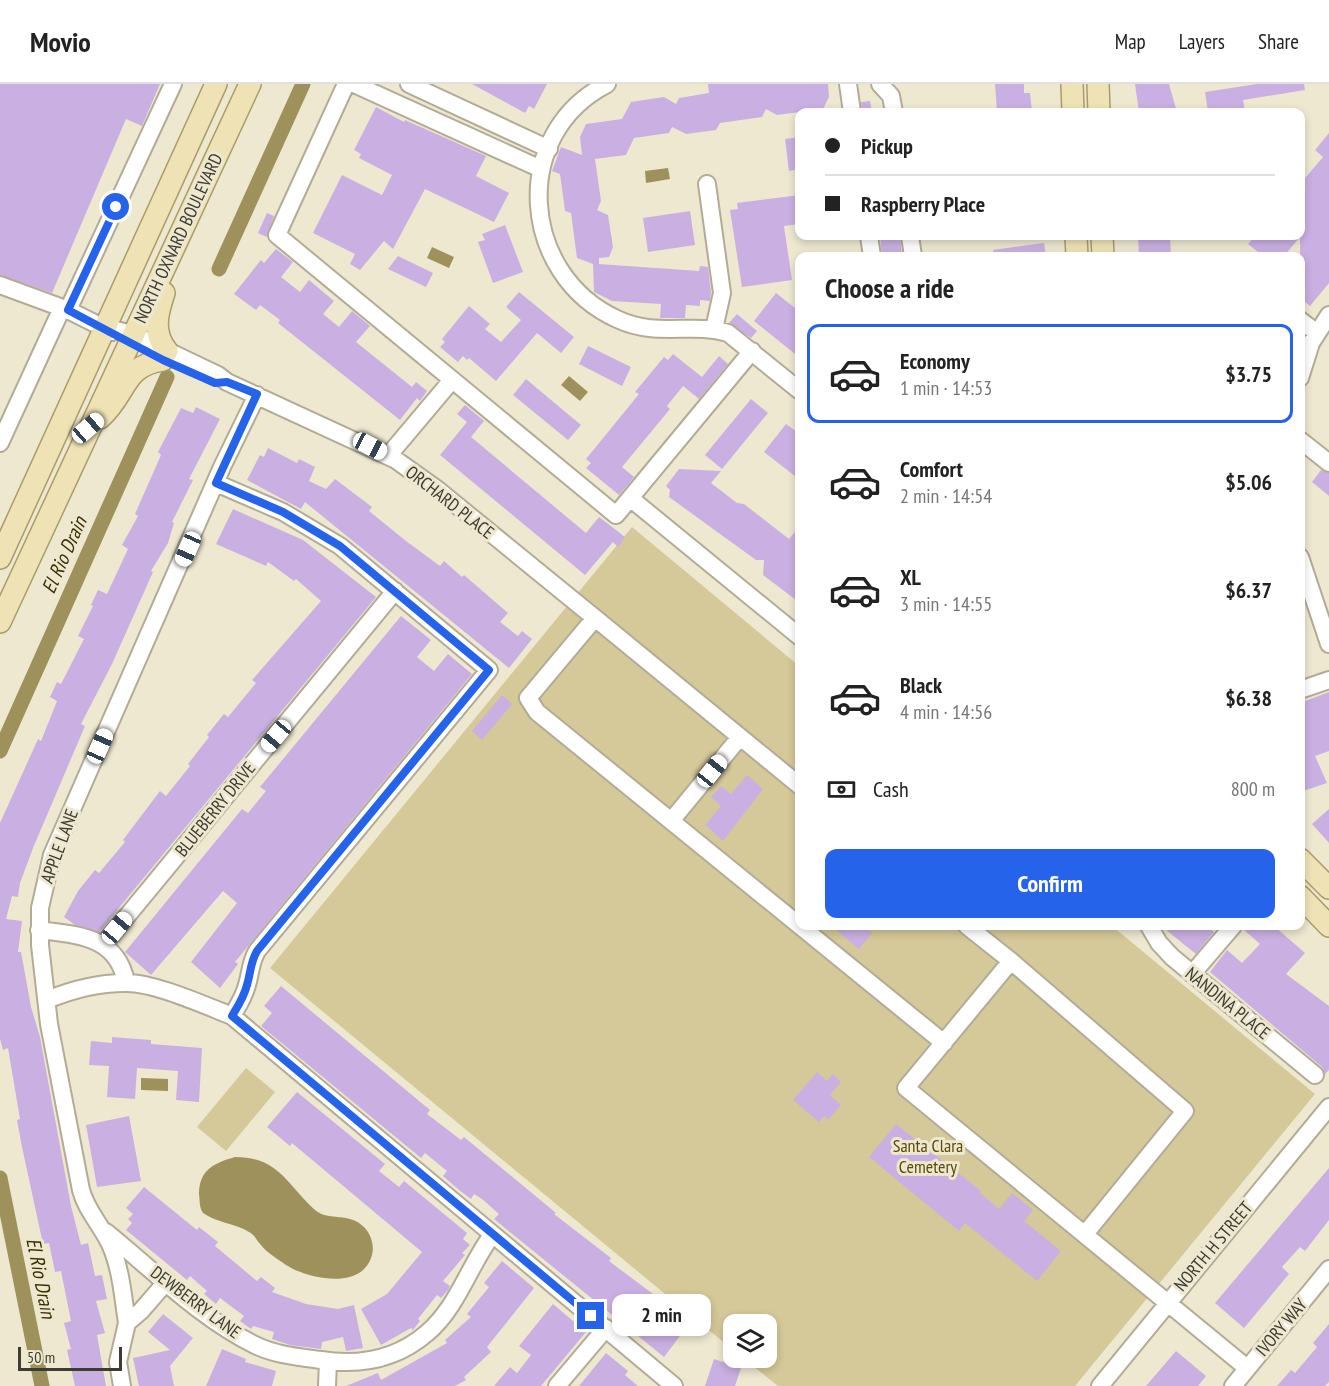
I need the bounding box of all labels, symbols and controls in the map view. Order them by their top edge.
text: Movio [30,23,91,60]
text: Map [1115,28,1146,55]
text: Layers [1179,28,1225,55]
text: Share [1258,28,1299,55]
text: Pickup [861,132,913,160]
street label: NORTH OXNARD BOULEVARD [129,149,227,327]
text: Raspberry Place [861,190,985,218]
route start [102,193,129,220]
text: Choose a ride [825,271,954,305]
icon: car [828,347,882,401]
text: Economy [900,347,970,375]
text: $3.75 [1225,360,1272,388]
text: 1 min · 14:53 [900,375,992,401]
car [69,409,107,447]
car [350,430,390,462]
icon: car [828,455,882,509]
text: Comfort [900,455,963,483]
street label: ORCHARD PLACE [401,460,499,544]
text: $5.06 [1225,468,1272,496]
text: 2 min · 14:54 [900,483,992,509]
water label: El Rio Drain [36,511,93,597]
car [172,529,204,569]
icon: car [828,563,882,617]
text: XL [900,563,921,591]
text: $6.37 [1225,576,1272,604]
text: 3 min · 14:55 [900,591,992,617]
icon: car [828,671,882,725]
text: Black [900,671,942,699]
text: $6.38 [1225,684,1272,712]
text: 4 min · 14:56 [900,699,992,725]
car [258,716,294,756]
car [84,726,116,766]
car [694,751,730,791]
street label: BLUEBERRY DRIVE [170,757,260,861]
icon: cash [825,773,858,806]
text: Cash [873,775,909,803]
text: 800 m [1231,776,1275,802]
street label: APPLE LANE [35,806,83,886]
button: Confirm [825,849,1275,918]
car [99,908,135,948]
street label: NANDINA PLACE [1181,962,1275,1044]
park label: Santa Clara Cemetery [893,1134,963,1178]
street label: NORTH H STREET [1169,1196,1257,1296]
water label: El Rio Drain [20,1236,62,1322]
street label: DEWBERRY LANE [146,1261,246,1343]
street label: IVORY WAY [1250,1293,1312,1361]
callout: 2 min [612,1295,711,1337]
route end [577,1302,604,1329]
text: 2 min [641,1302,682,1328]
map controls [723,1314,777,1368]
button: layers [723,1314,777,1368]
scale bar [18,1344,122,1372]
text: 50 m [27,1347,55,1367]

